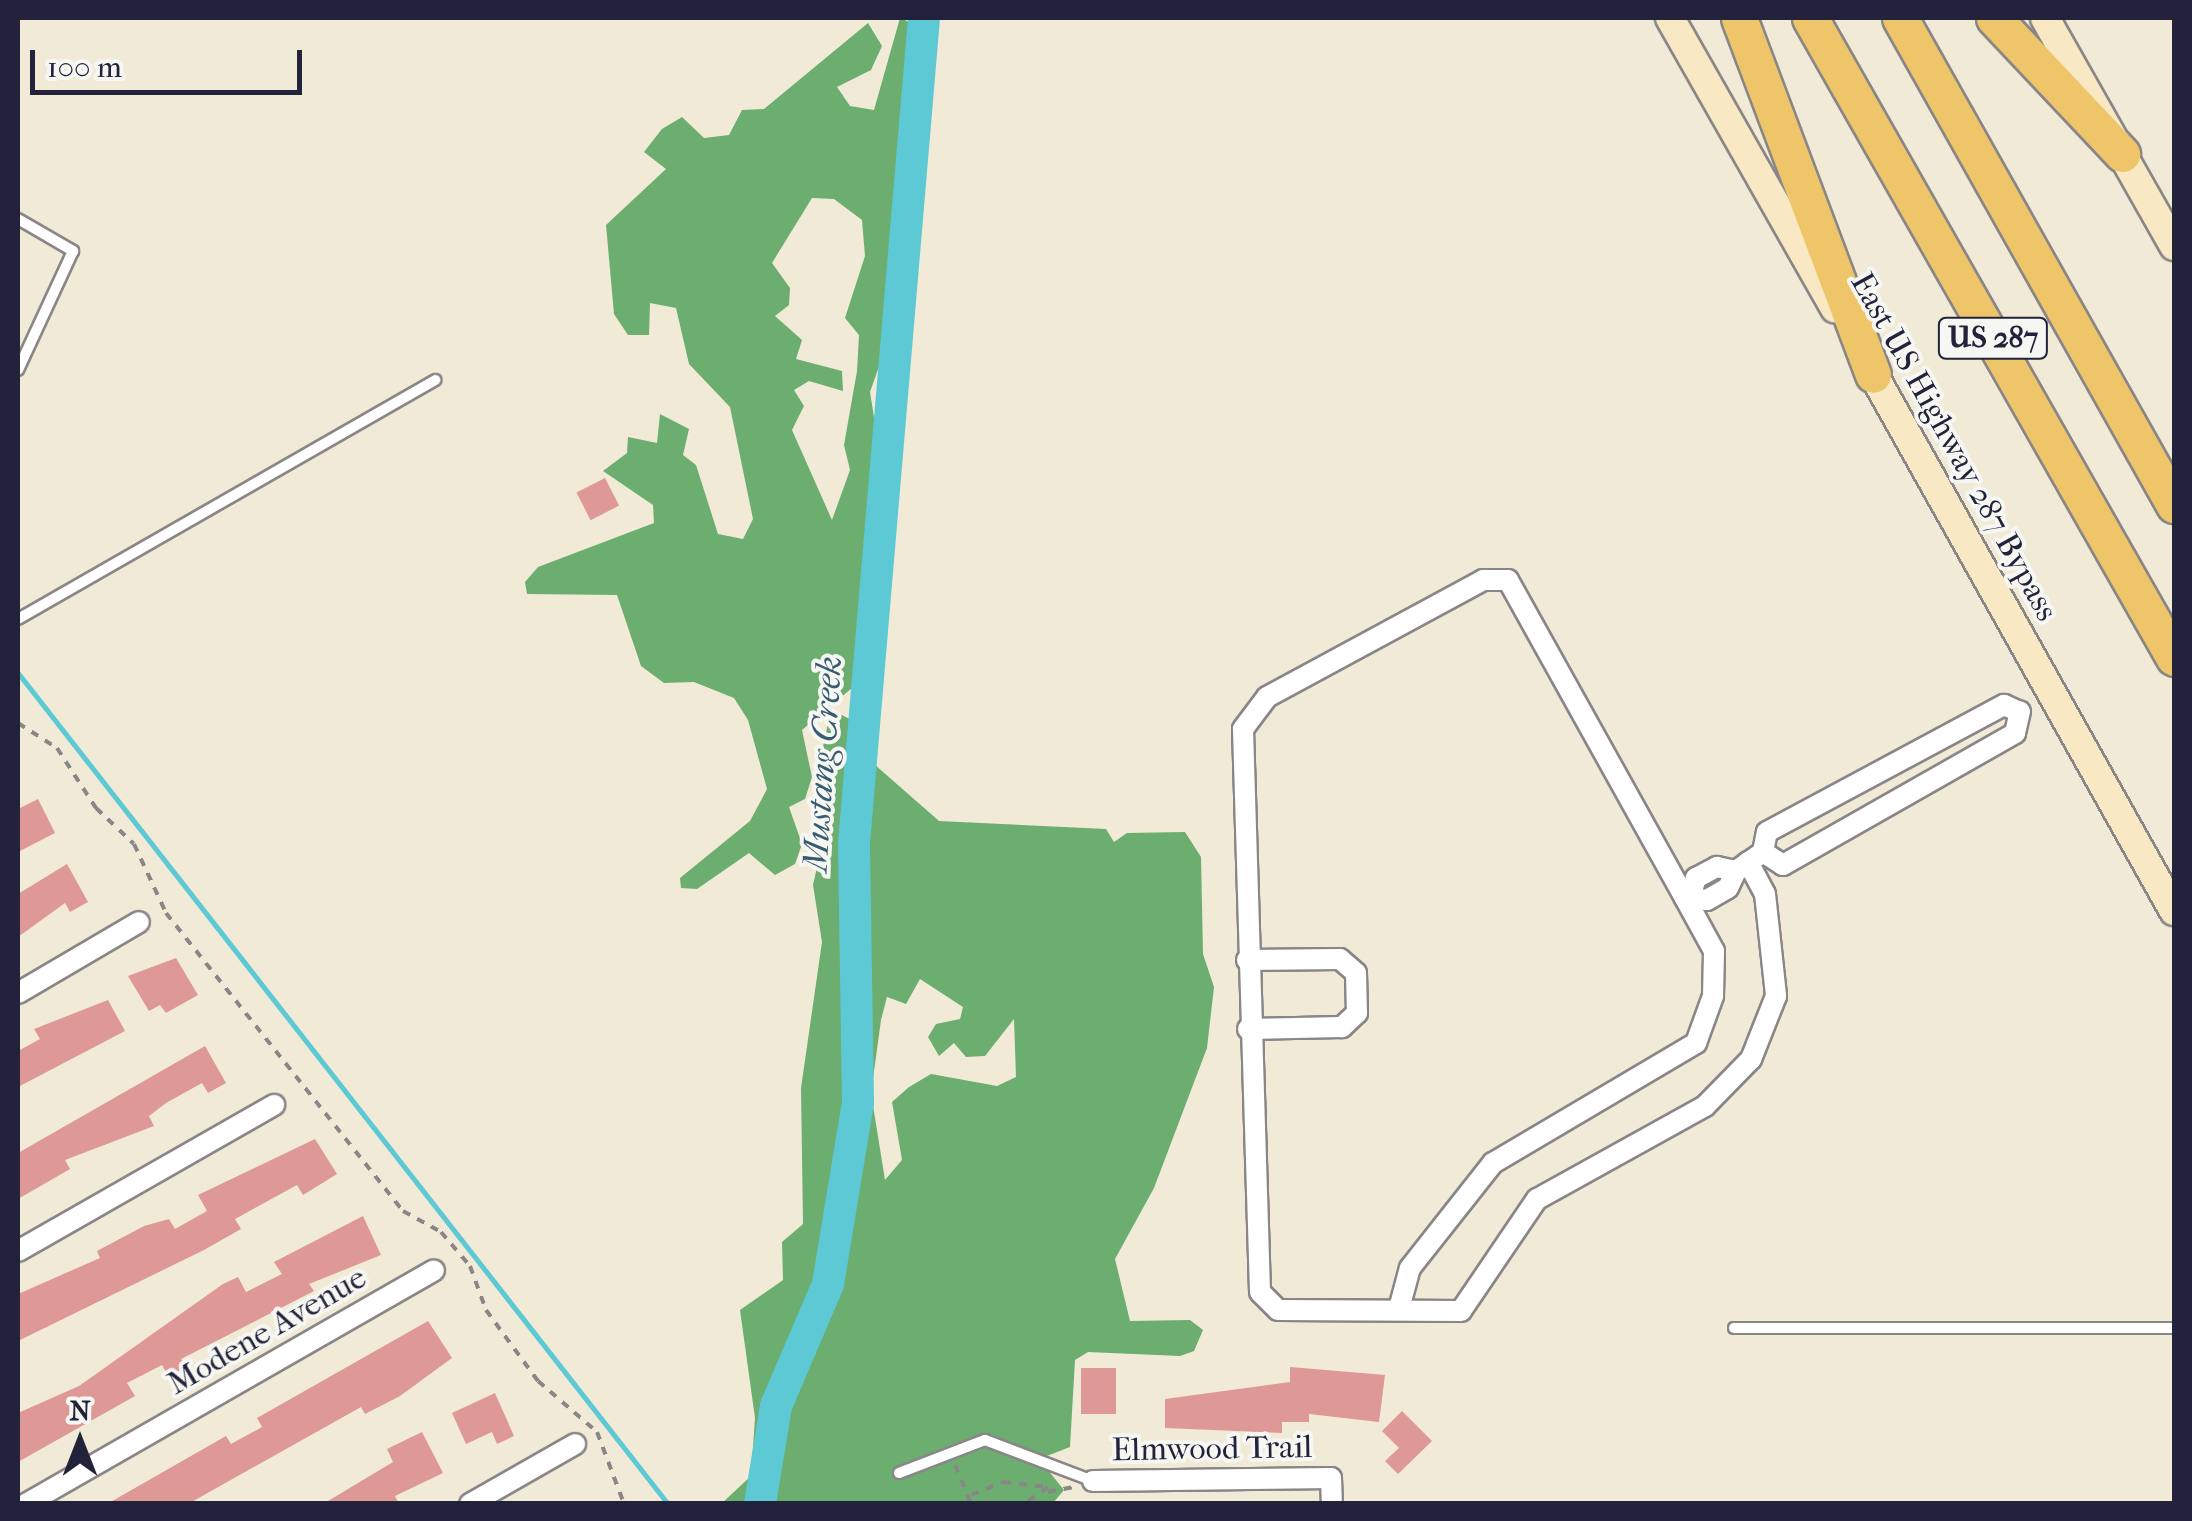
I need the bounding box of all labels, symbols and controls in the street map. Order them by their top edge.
scale bar [35,30,308,92]
text: 100 m [47,50,122,85]
street label: East US Highway 287 Bypass [1842,266,2066,628]
road number: US 287 [1936,313,2050,363]
water label: Mustang Creek [795,655,851,873]
street label: Modene Avenue [161,1259,373,1403]
north arrow [30,1391,130,1491]
text: N [69,1394,91,1427]
street label: Elmwood Trail [1112,1428,1312,1470]

